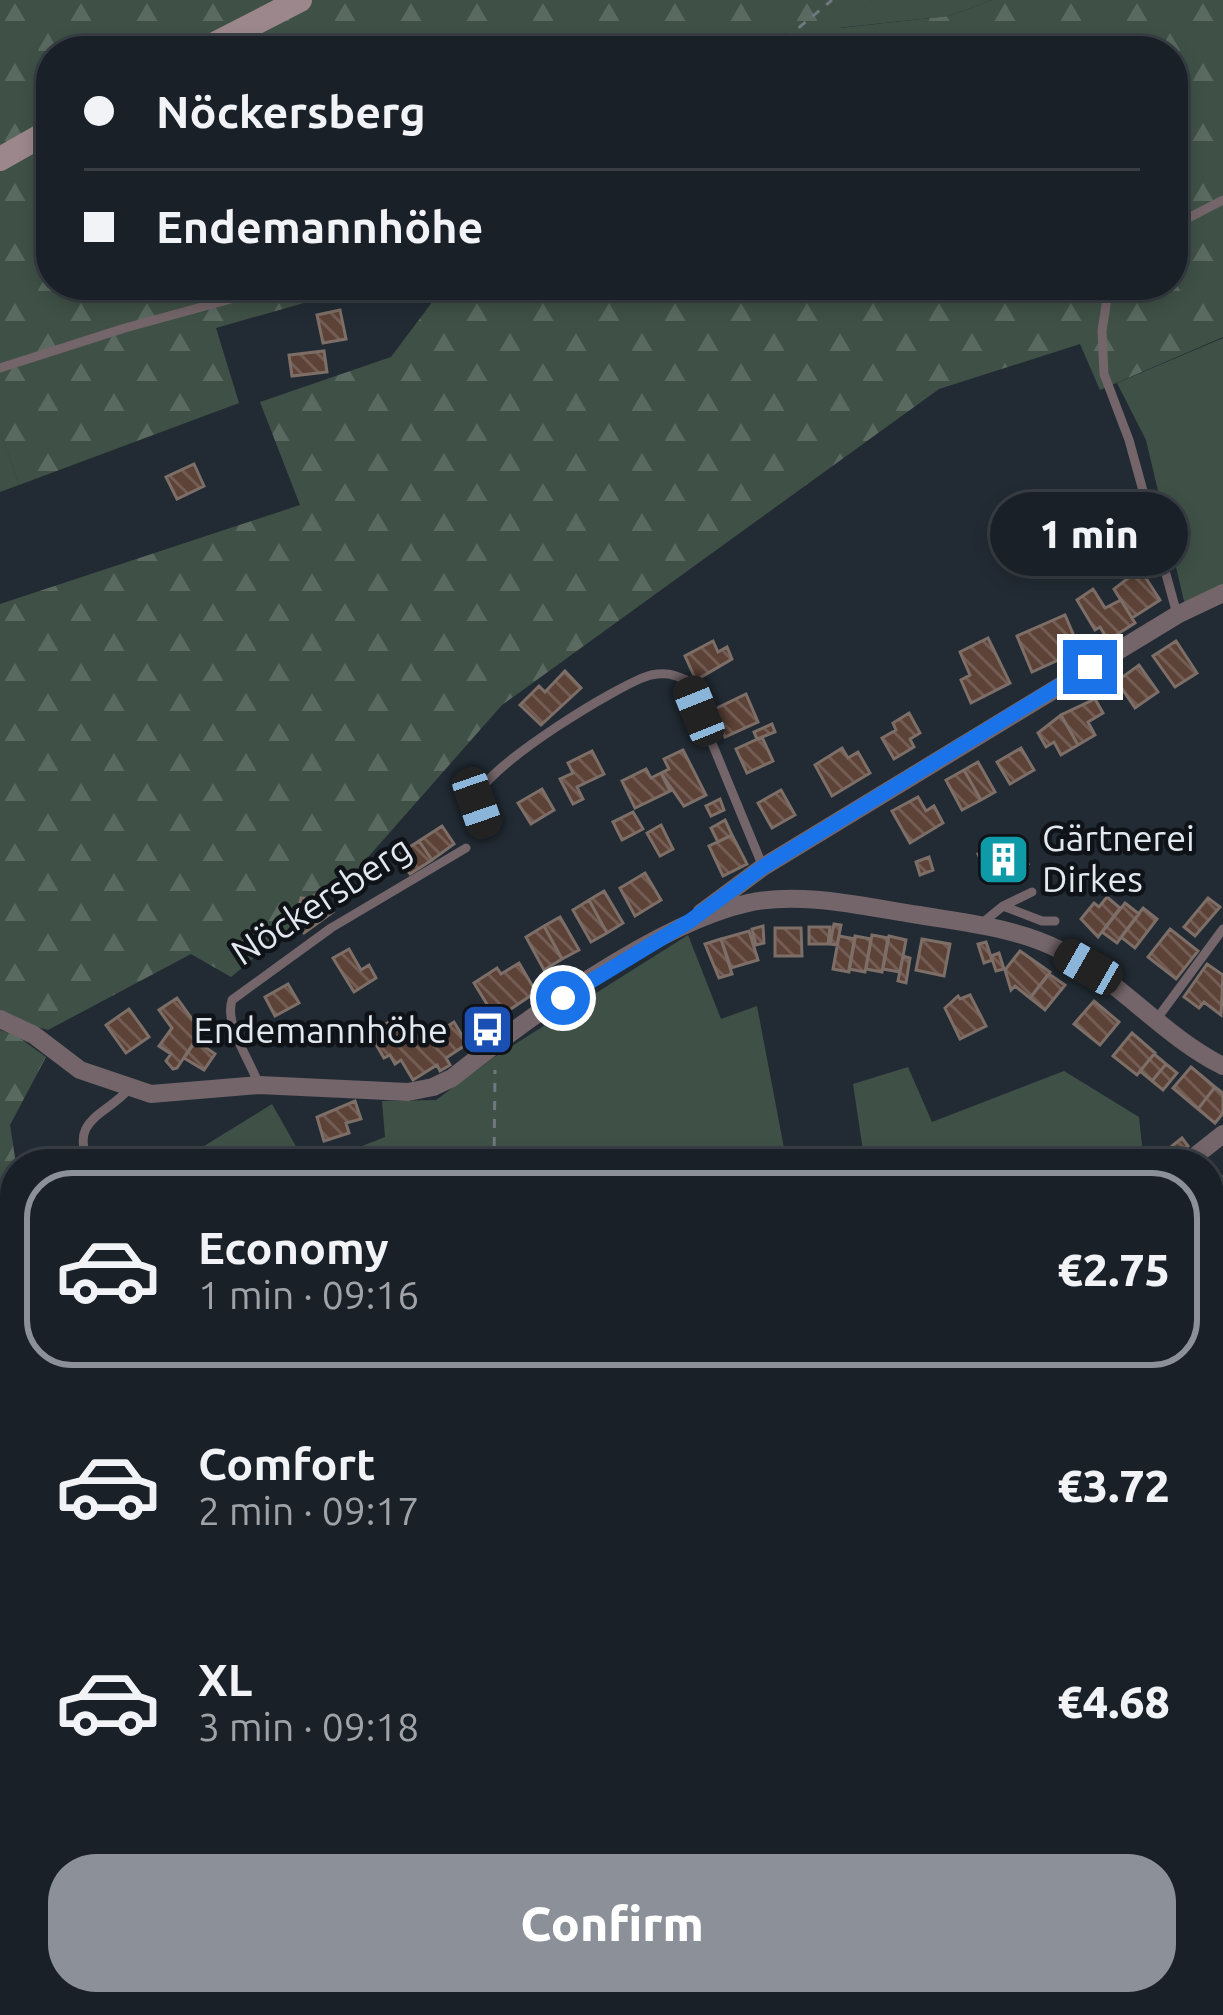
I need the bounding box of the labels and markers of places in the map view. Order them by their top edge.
place label: Gärtnerei Dirkes [1042,817,1195,899]
building icon: Gärtnerei Dirkes [975,831,1031,887]
bus stop icon: Endemannhöhe [459,1002,515,1058]
place label: Endemannhöhe [194,1009,448,1050]

